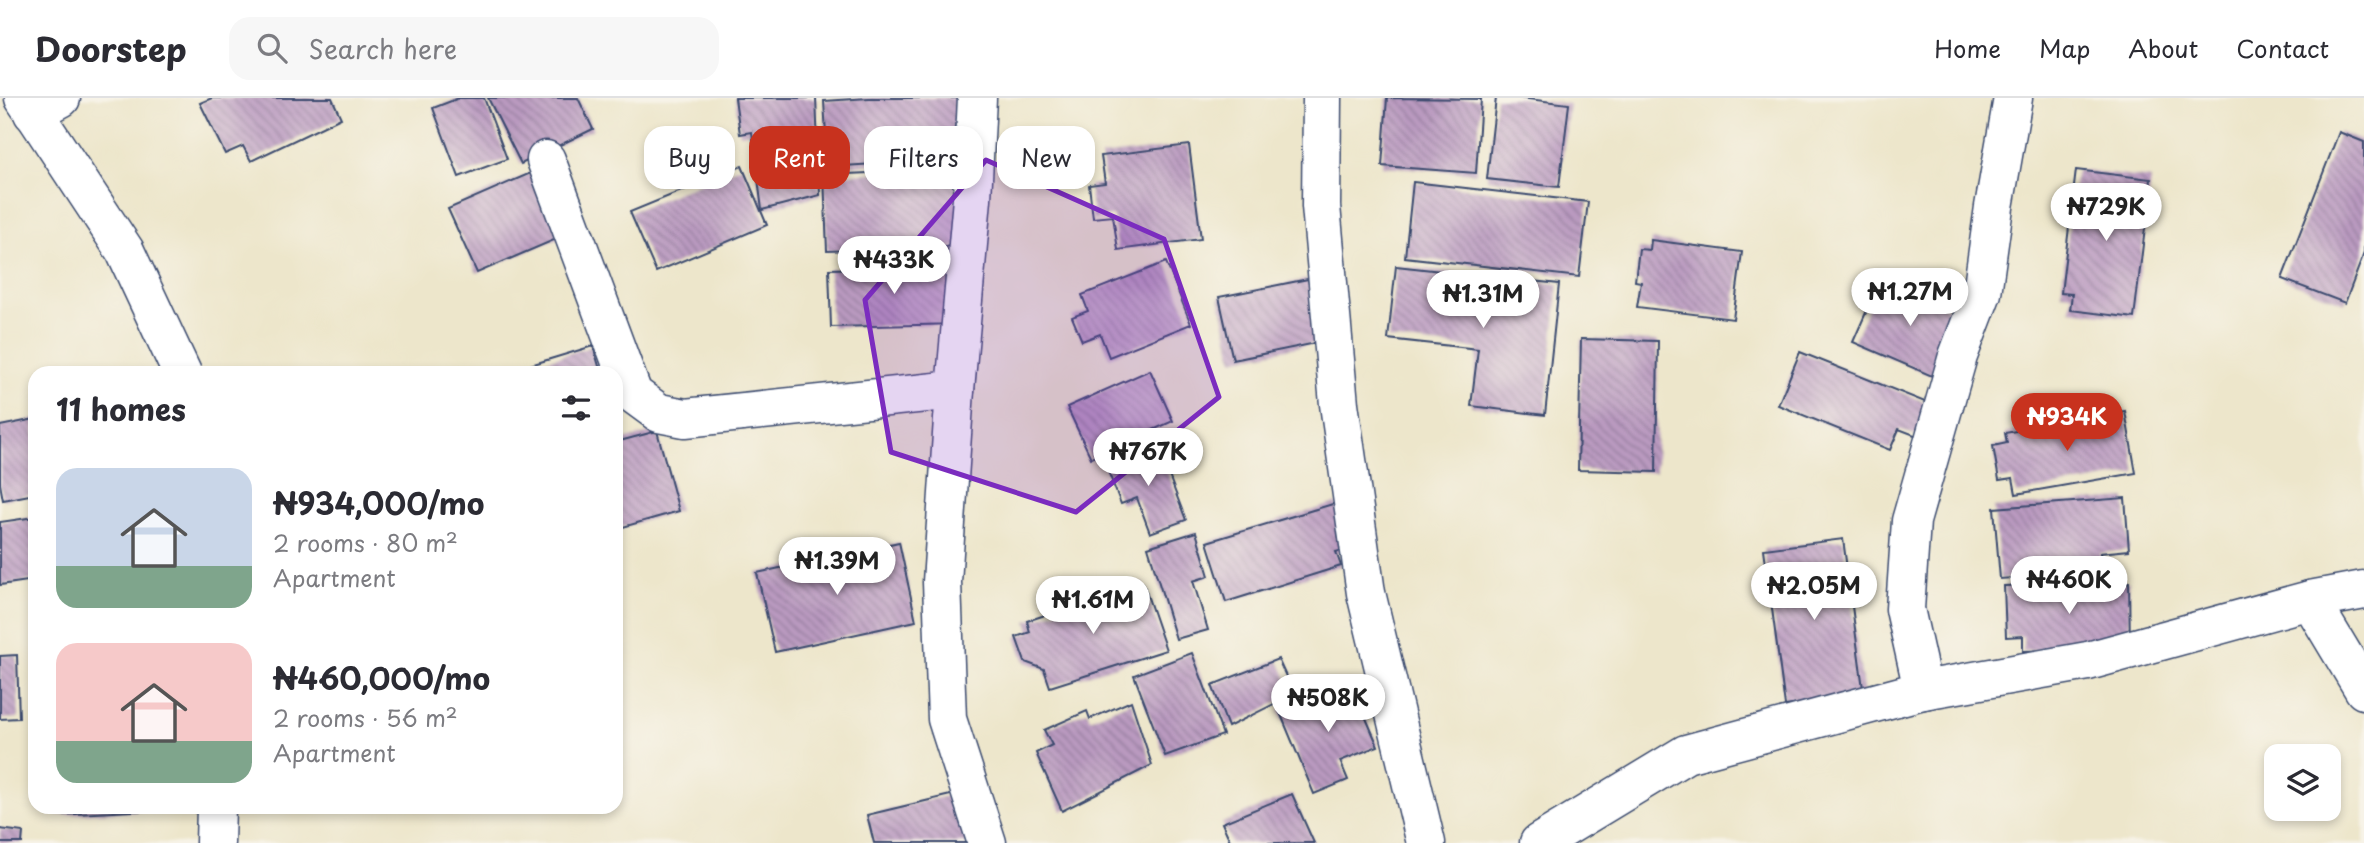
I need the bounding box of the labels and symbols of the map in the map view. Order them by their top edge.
pin: ₦729K [2057,184,2155,243]
pin: ₦433K [845,236,943,296]
pin: ₦1.27M [1853,268,1967,328]
pin: ₦1.31M [1426,271,1540,330]
pin: ₦934K [2018,394,2116,453]
pin: ₦767K [1099,428,1197,488]
pin: ₦1.39M [780,538,894,597]
pin: ₦460K [2020,556,2118,616]
pin: ₦2.05M [1757,562,1871,622]
pin: ₦1.61M [1036,576,1150,636]
pin: ₦508K [1279,674,1377,734]

